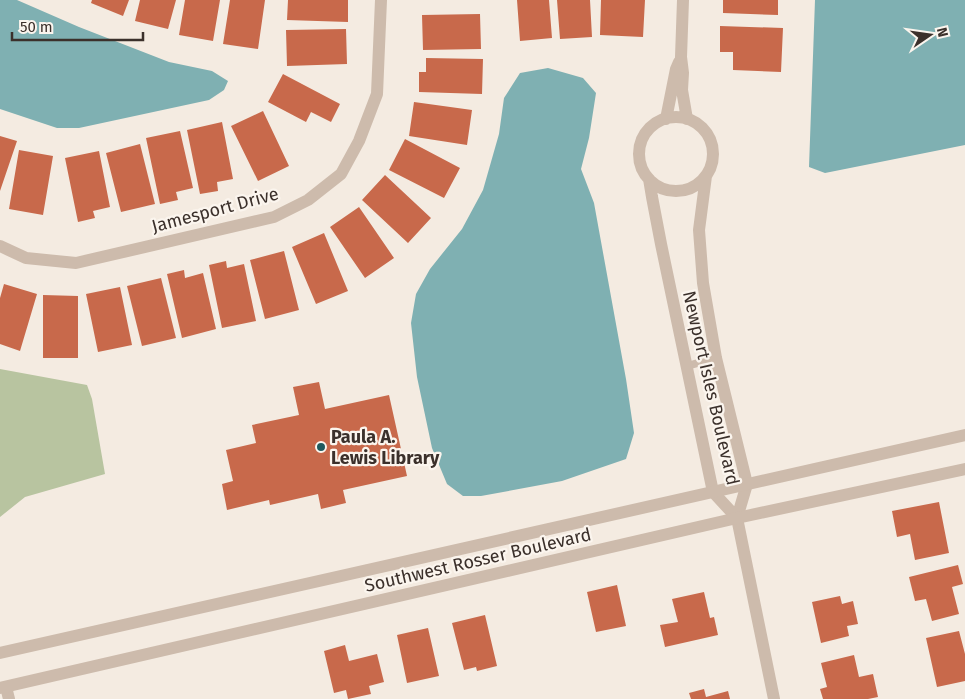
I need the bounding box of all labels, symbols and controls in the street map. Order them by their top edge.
scale bar [12,10,144,42]
north arrow [905,10,955,60]
text: 50 m [20,18,53,36]
text: N [933,26,952,39]
street label: Jamesport Drive [149,182,281,238]
street label: Newport Isles Boulevard [678,289,744,487]
place label: Paula A. Lewis Library [331,426,440,469]
marker: Paula A. Lewis Library [315,441,327,453]
street label: Southwest Rosser Boulevard [363,523,593,597]

